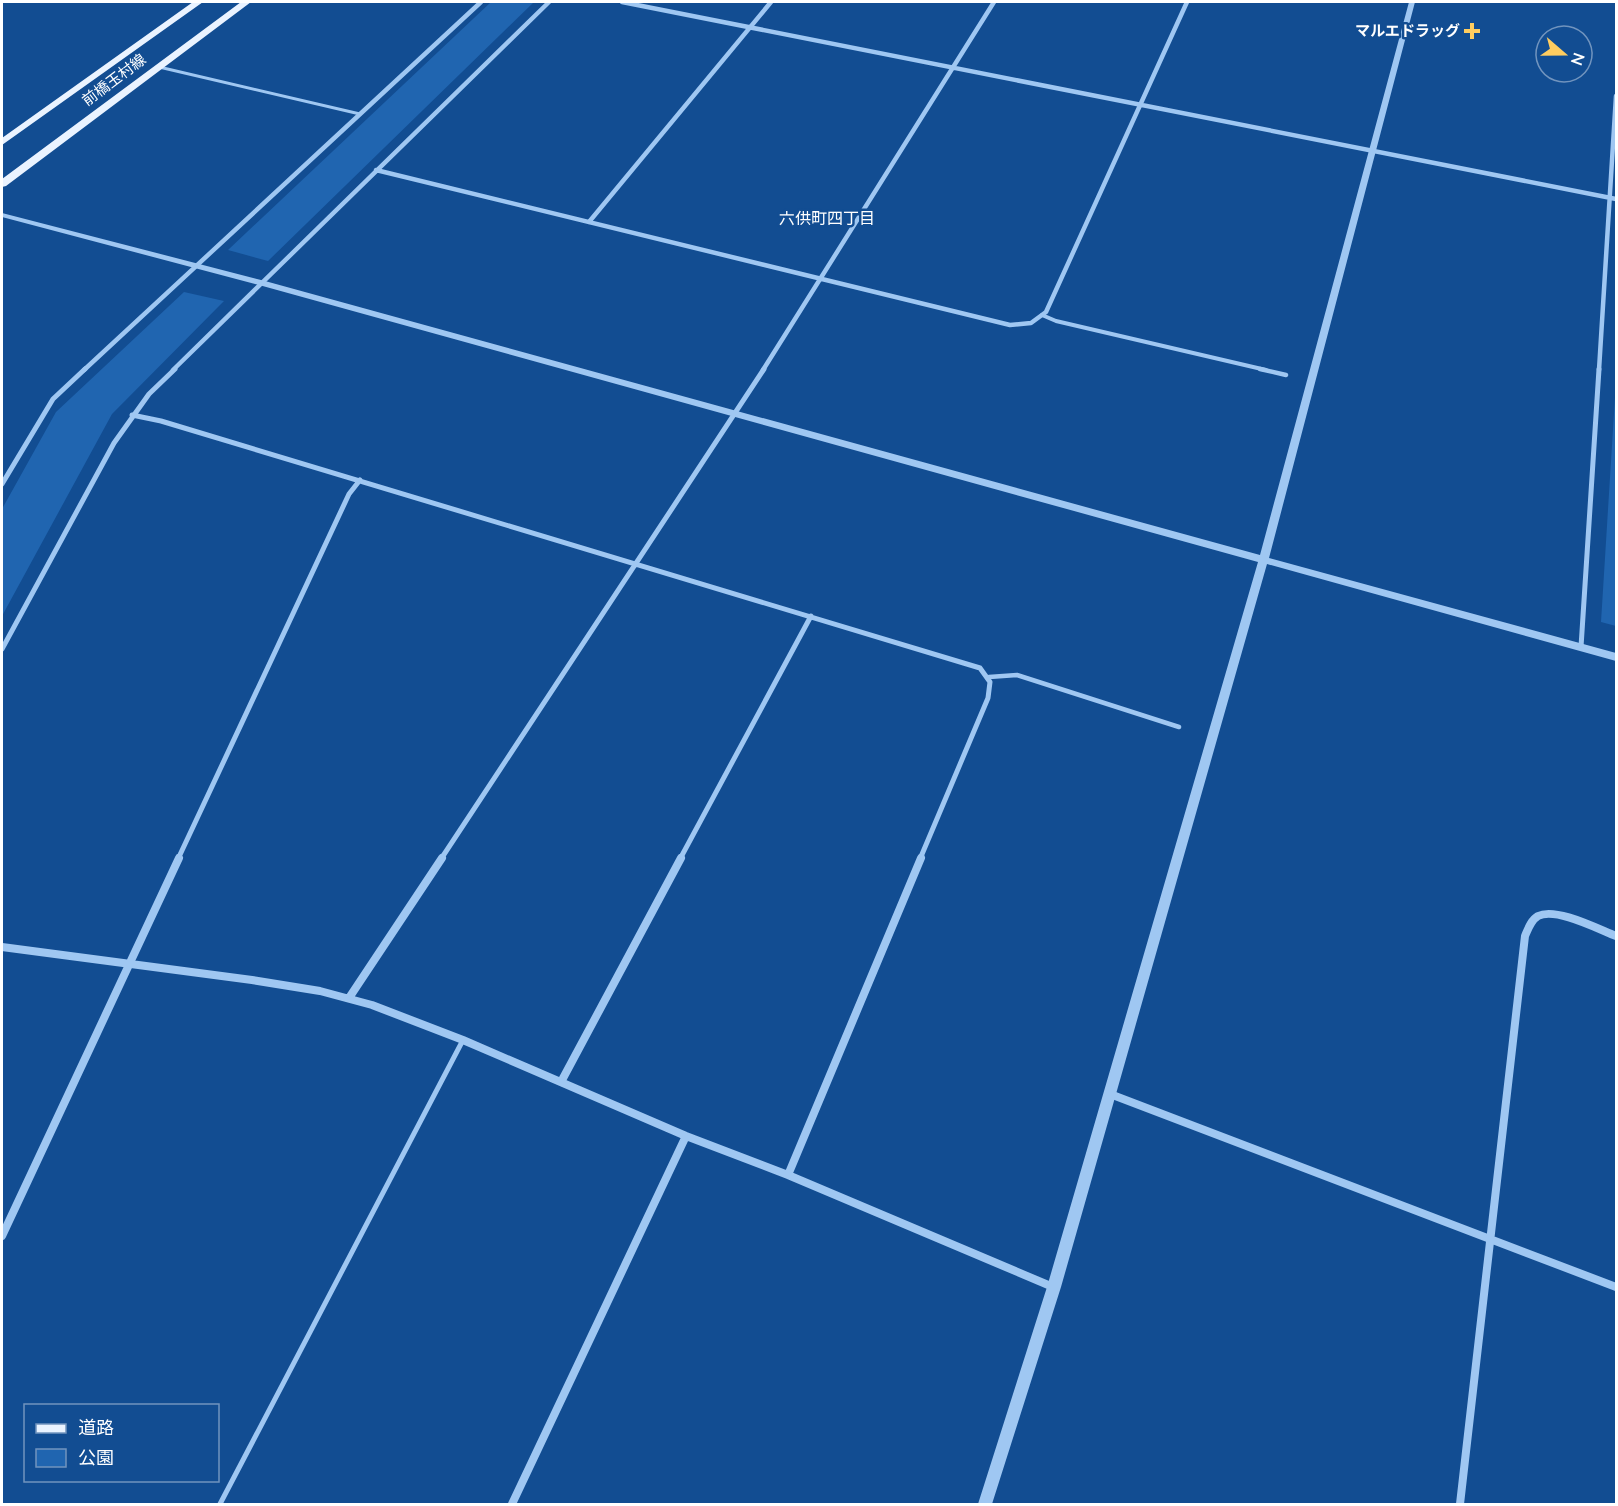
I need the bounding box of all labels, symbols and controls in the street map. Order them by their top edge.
place label: マルエドラッグ [1355,21,1460,41]
marker: マルエドラッグ [1465,24,1479,38]
north arrow [1534,24,1594,84]
street label: 前橋玉村線 [78,49,150,111]
text: N [1565,49,1590,68]
district label: 六供町四丁目 [779,208,875,230]
legend [24,1404,219,1482]
text: 道路 [78,1416,114,1440]
text: 公園 [78,1446,114,1470]

